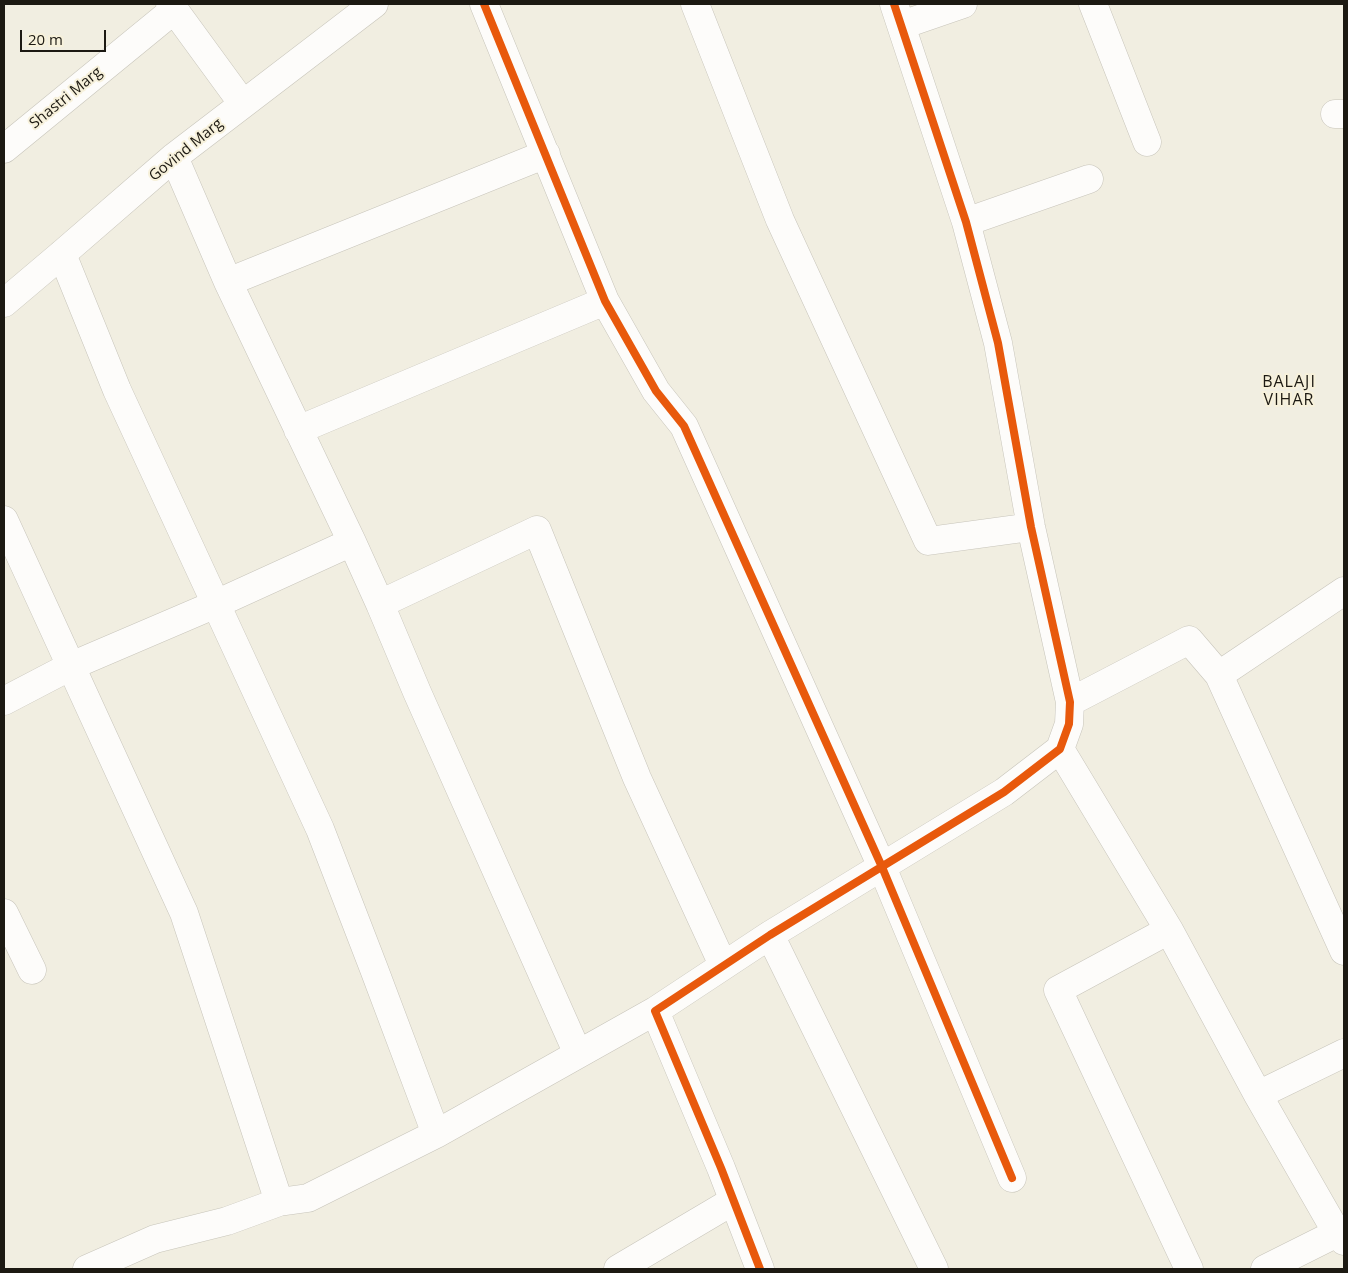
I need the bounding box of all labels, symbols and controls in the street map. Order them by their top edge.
scale bar [22,20,109,52]
text: 20 m [28,29,63,49]
street label: Shastri Marg [26,63,106,133]
street label: Govind Marg [146,115,226,185]
district label: BALAJI VIHAR [1261,372,1317,410]

